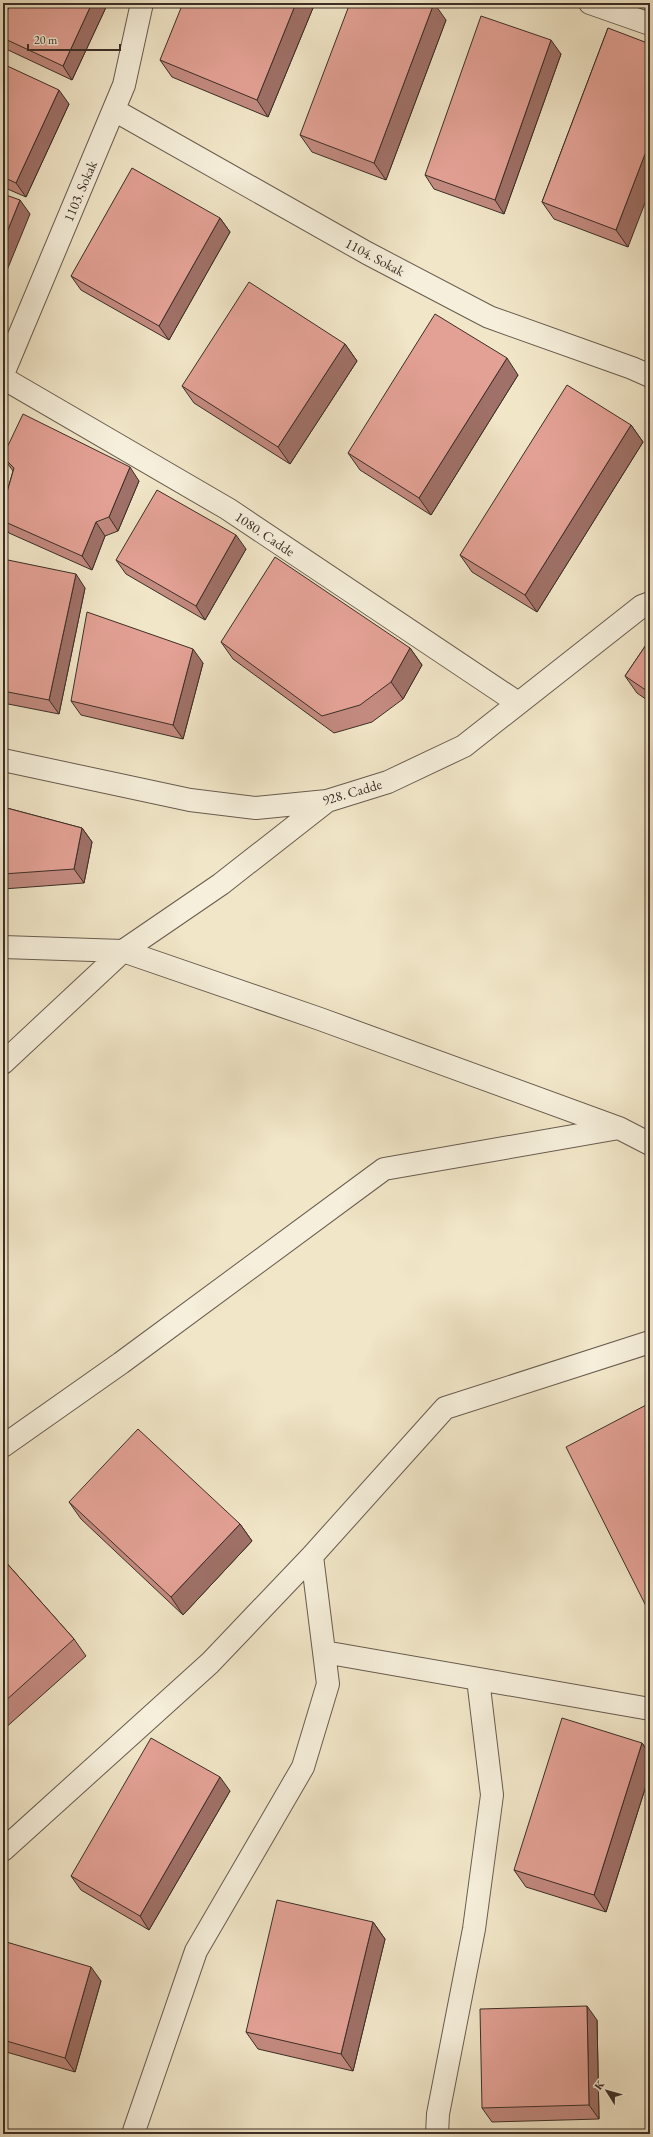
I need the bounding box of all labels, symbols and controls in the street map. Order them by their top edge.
scale bar [28,26,120,52]
text: 20 m [34,32,58,48]
street label: 1103. Sokak [59,157,101,224]
street label: 1104. Sokak [342,234,408,280]
street label: 1080. Cadde [232,508,299,561]
street label: 928. Cadde [320,775,384,809]
north arrow [587,2071,627,2111]
text: K [591,2077,607,2093]

